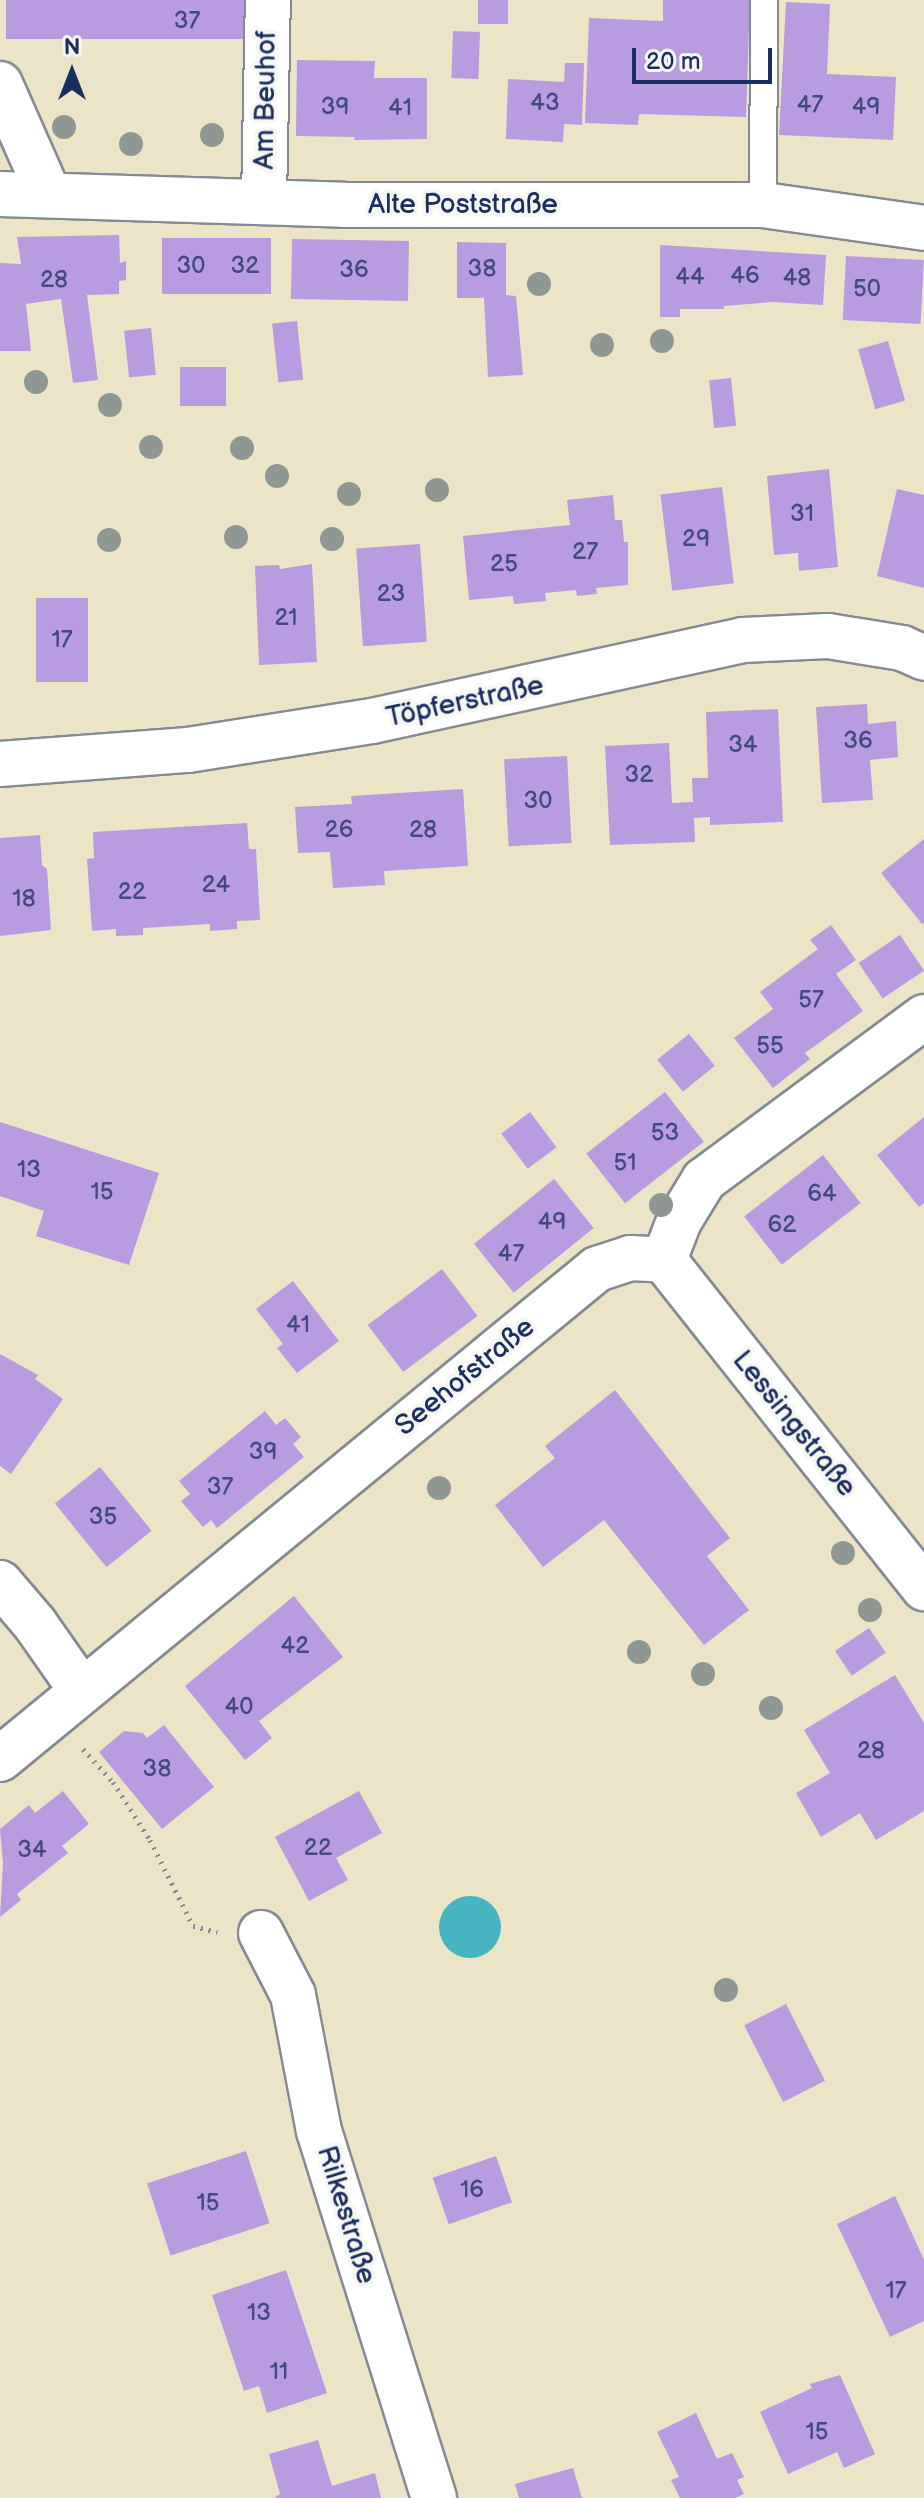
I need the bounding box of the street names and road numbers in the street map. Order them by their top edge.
street label: Am Beuhof [248,30,284,170]
street label: Alte Poststraße [368,188,558,222]
street label: Töpferstraße [383,669,547,735]
street label: Seehofstraße [389,1311,541,1443]
street label: Lessingstraße [725,1344,863,1504]
street label: Rilkestraße [309,2142,383,2288]

